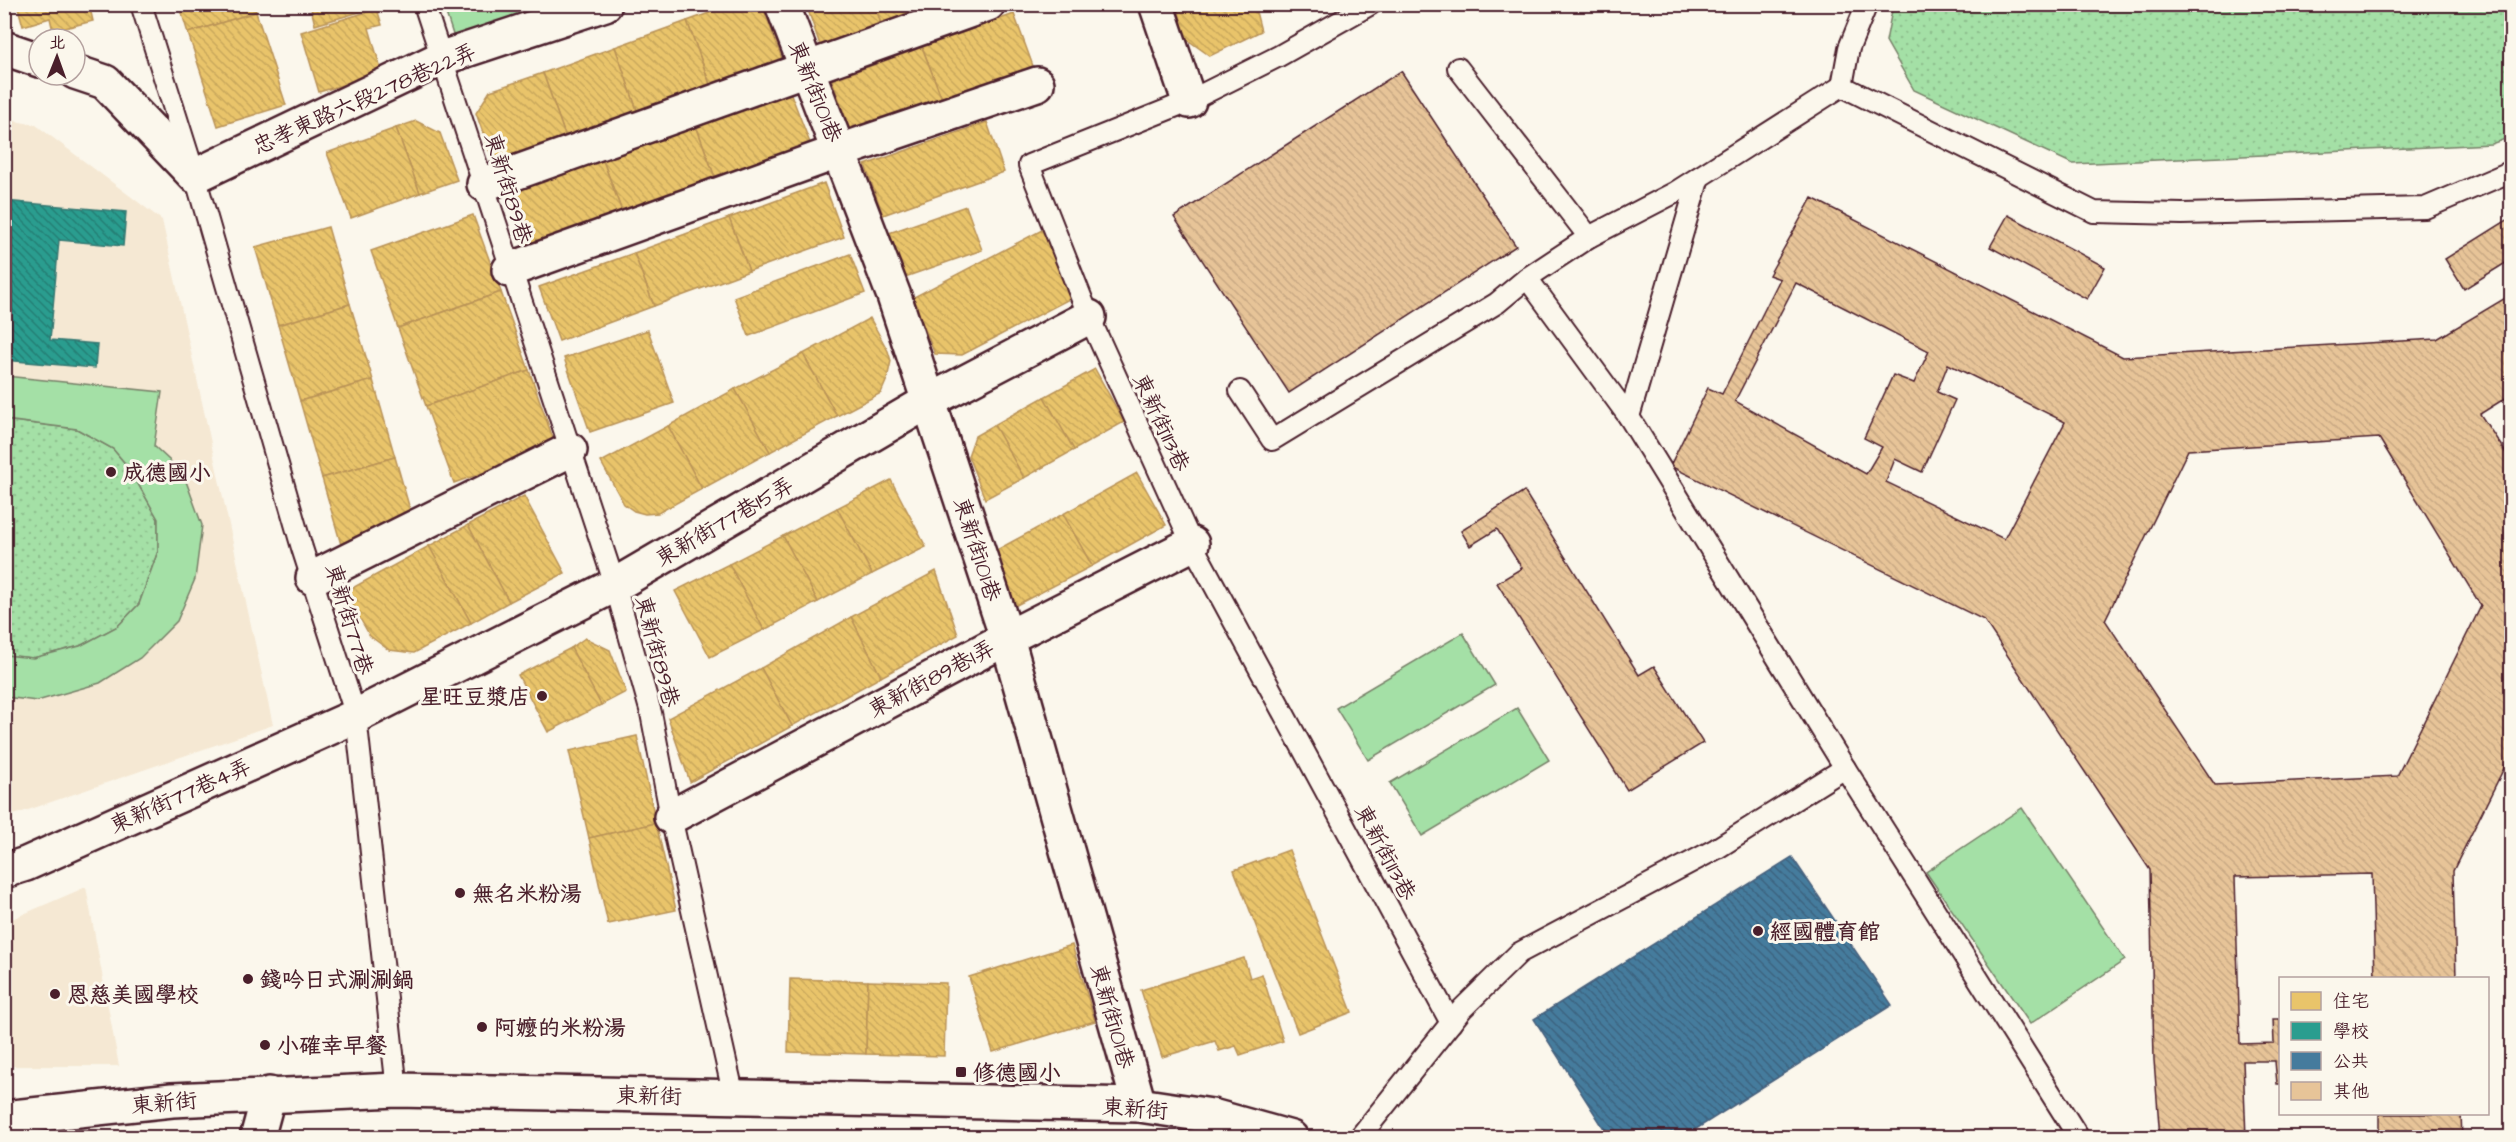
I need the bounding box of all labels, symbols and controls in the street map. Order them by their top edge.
north arrow [27,27,87,87]
text: 北 [49,32,65,54]
street label: 忠孝東路六段278巷22弄 [248,36,481,163]
street label: 東新街101巷 [780,36,849,147]
street label: 東新街89巷 [476,129,539,248]
street label: 東新街113巷 [1124,369,1197,477]
place label: 成德國小 [123,458,211,489]
marker: 成德國小 [104,465,118,479]
street label: 東新街77巷15弄 [650,470,800,575]
street label: 東新街101巷 [945,494,1008,605]
street label: 東新街77巷 [317,560,380,679]
street label: 東新街89巷 [627,592,686,711]
street label: 東新街89巷1弄 [863,633,1001,726]
place label: 星旺豆漿店 [420,682,530,713]
marker: 星旺豆漿店 [535,689,549,703]
street label: 東新街77巷4弄 [105,751,256,841]
street label: 東新街113巷 [1346,799,1423,906]
place label: 無名米粉湯 [472,879,582,910]
marker: 無名米粉湯 [453,886,467,900]
place label: 經國體育館 [1770,917,1880,948]
marker: 經國體育館 [1751,924,1765,938]
street label: 東新街101巷 [1082,960,1141,1072]
place label: 錢吟日式涮涮鍋 [260,965,414,996]
marker: 錢吟日式涮涮鍋 [241,972,255,986]
legend [2279,977,2489,1115]
place label: 恩慈美國學校 [67,980,199,1011]
marker: 恩慈美國學校 [48,987,62,1001]
text: 住宅 [2333,989,2369,1014]
place label: 阿嬤的米粉湯 [494,1013,626,1044]
text: 學校 [2333,1019,2369,1044]
marker: 阿嬤的米粉湯 [475,1020,489,1034]
place label: 小確幸早餐 [277,1031,387,1062]
marker: 小確幸早餐 [258,1038,272,1052]
text: 公共 [2333,1049,2369,1074]
place label: 修德國小 [973,1058,1061,1089]
marker: 修德國小 [954,1065,968,1079]
text: 其他 [2333,1079,2369,1104]
street label: 東新街 [616,1080,682,1113]
street label: 東新街 [130,1085,198,1122]
street label: 東新街 [1101,1092,1169,1127]

